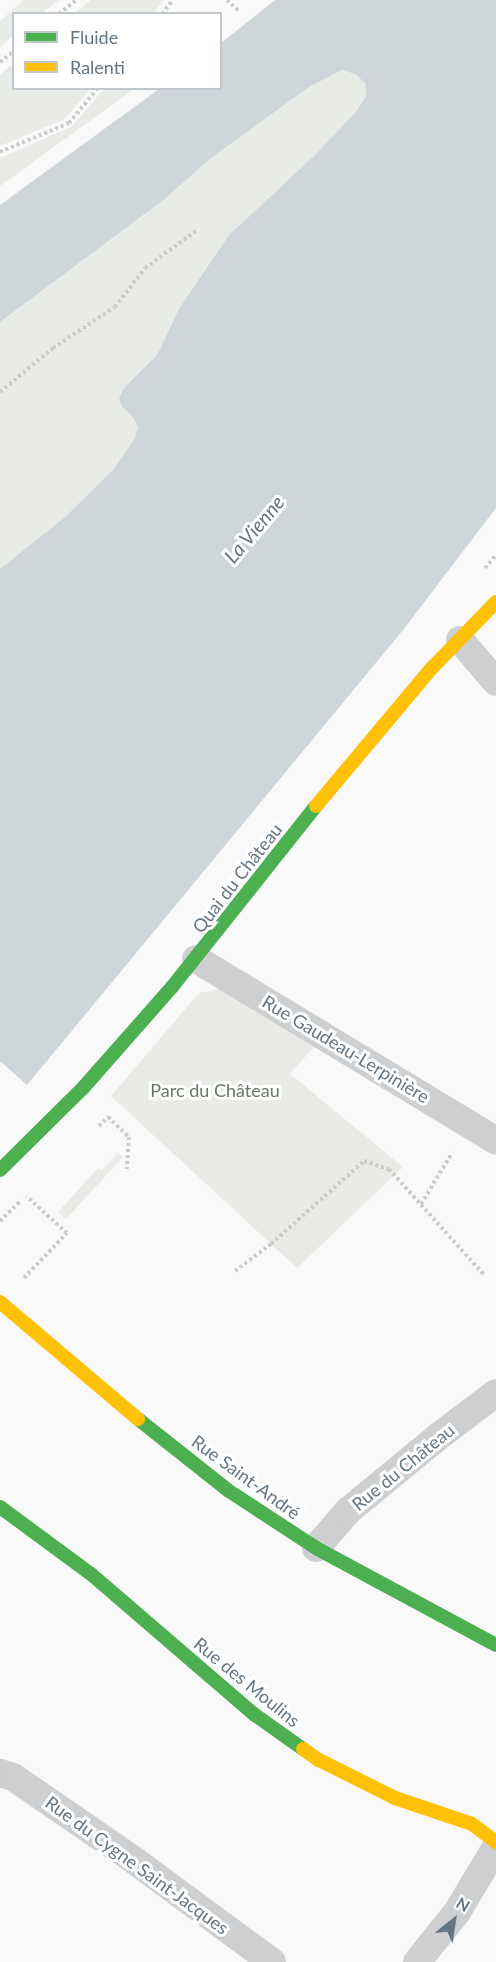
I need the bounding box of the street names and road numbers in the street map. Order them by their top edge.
street label: Quai du Château [188,819,286,937]
street label: Rue Gaudeau-Lerpinière [259,991,433,1107]
street label: Rue du Château [347,1419,459,1515]
street label: Rue Saint-André [187,1430,305,1524]
street label: Rue des Moulins [190,1633,304,1731]
street label: Rue du Cygne Saint-Jacques [41,1791,233,1939]

